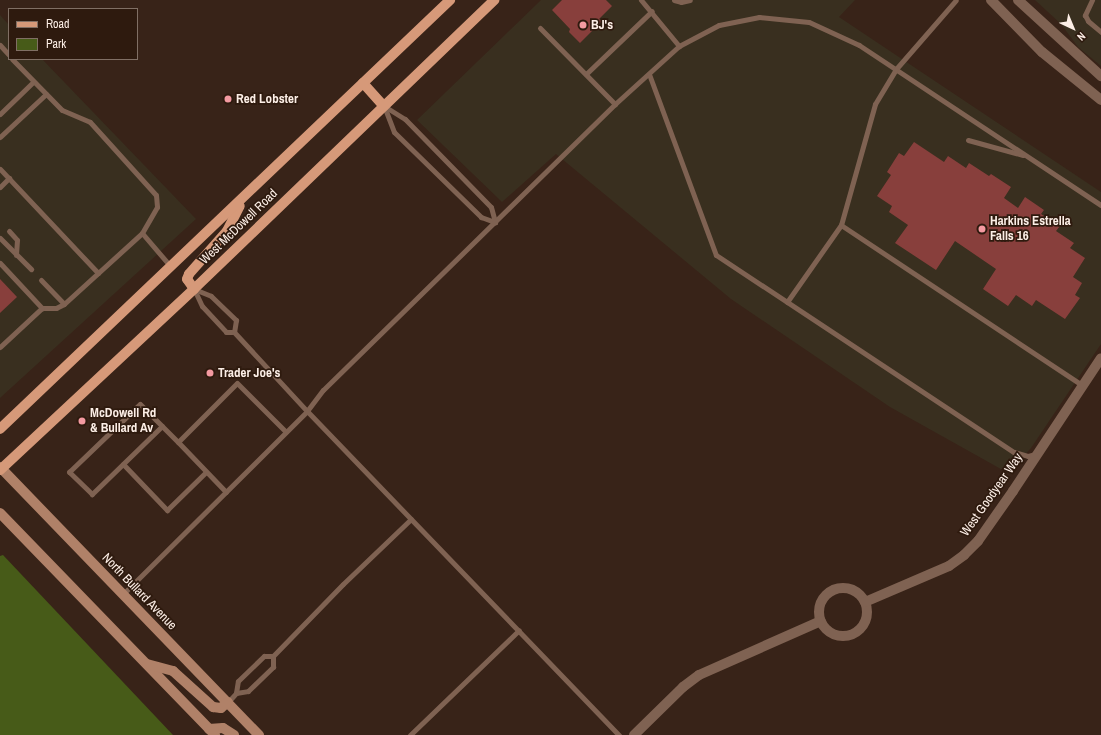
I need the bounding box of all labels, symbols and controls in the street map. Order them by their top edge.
legend [8,8,138,60]
north arrow [1053,8,1093,48]
text: Road [46,16,70,32]
place label: BJ's [591,17,613,33]
marker: BJ's [578,20,588,30]
text: N [1074,29,1089,44]
text: Park [46,36,66,52]
place label: Red Lobster [236,91,298,107]
marker: Red Lobster [223,94,233,104]
street label: West McDowell Road [197,186,281,268]
place label: Harkins Estrella Falls 16 [990,214,1071,245]
marker: Harkins Estrella Falls 16 [977,224,987,234]
place label: Trader Joe's [218,365,280,381]
marker: Trader Joe's [205,368,215,378]
place label: McDowell Rd & Bullard Av [90,406,156,437]
marker: McDowell Rd & Bullard Av [77,416,87,426]
street label: West Goodyear Way [958,450,1026,540]
street label: North Bullard Avenue [98,550,180,634]

